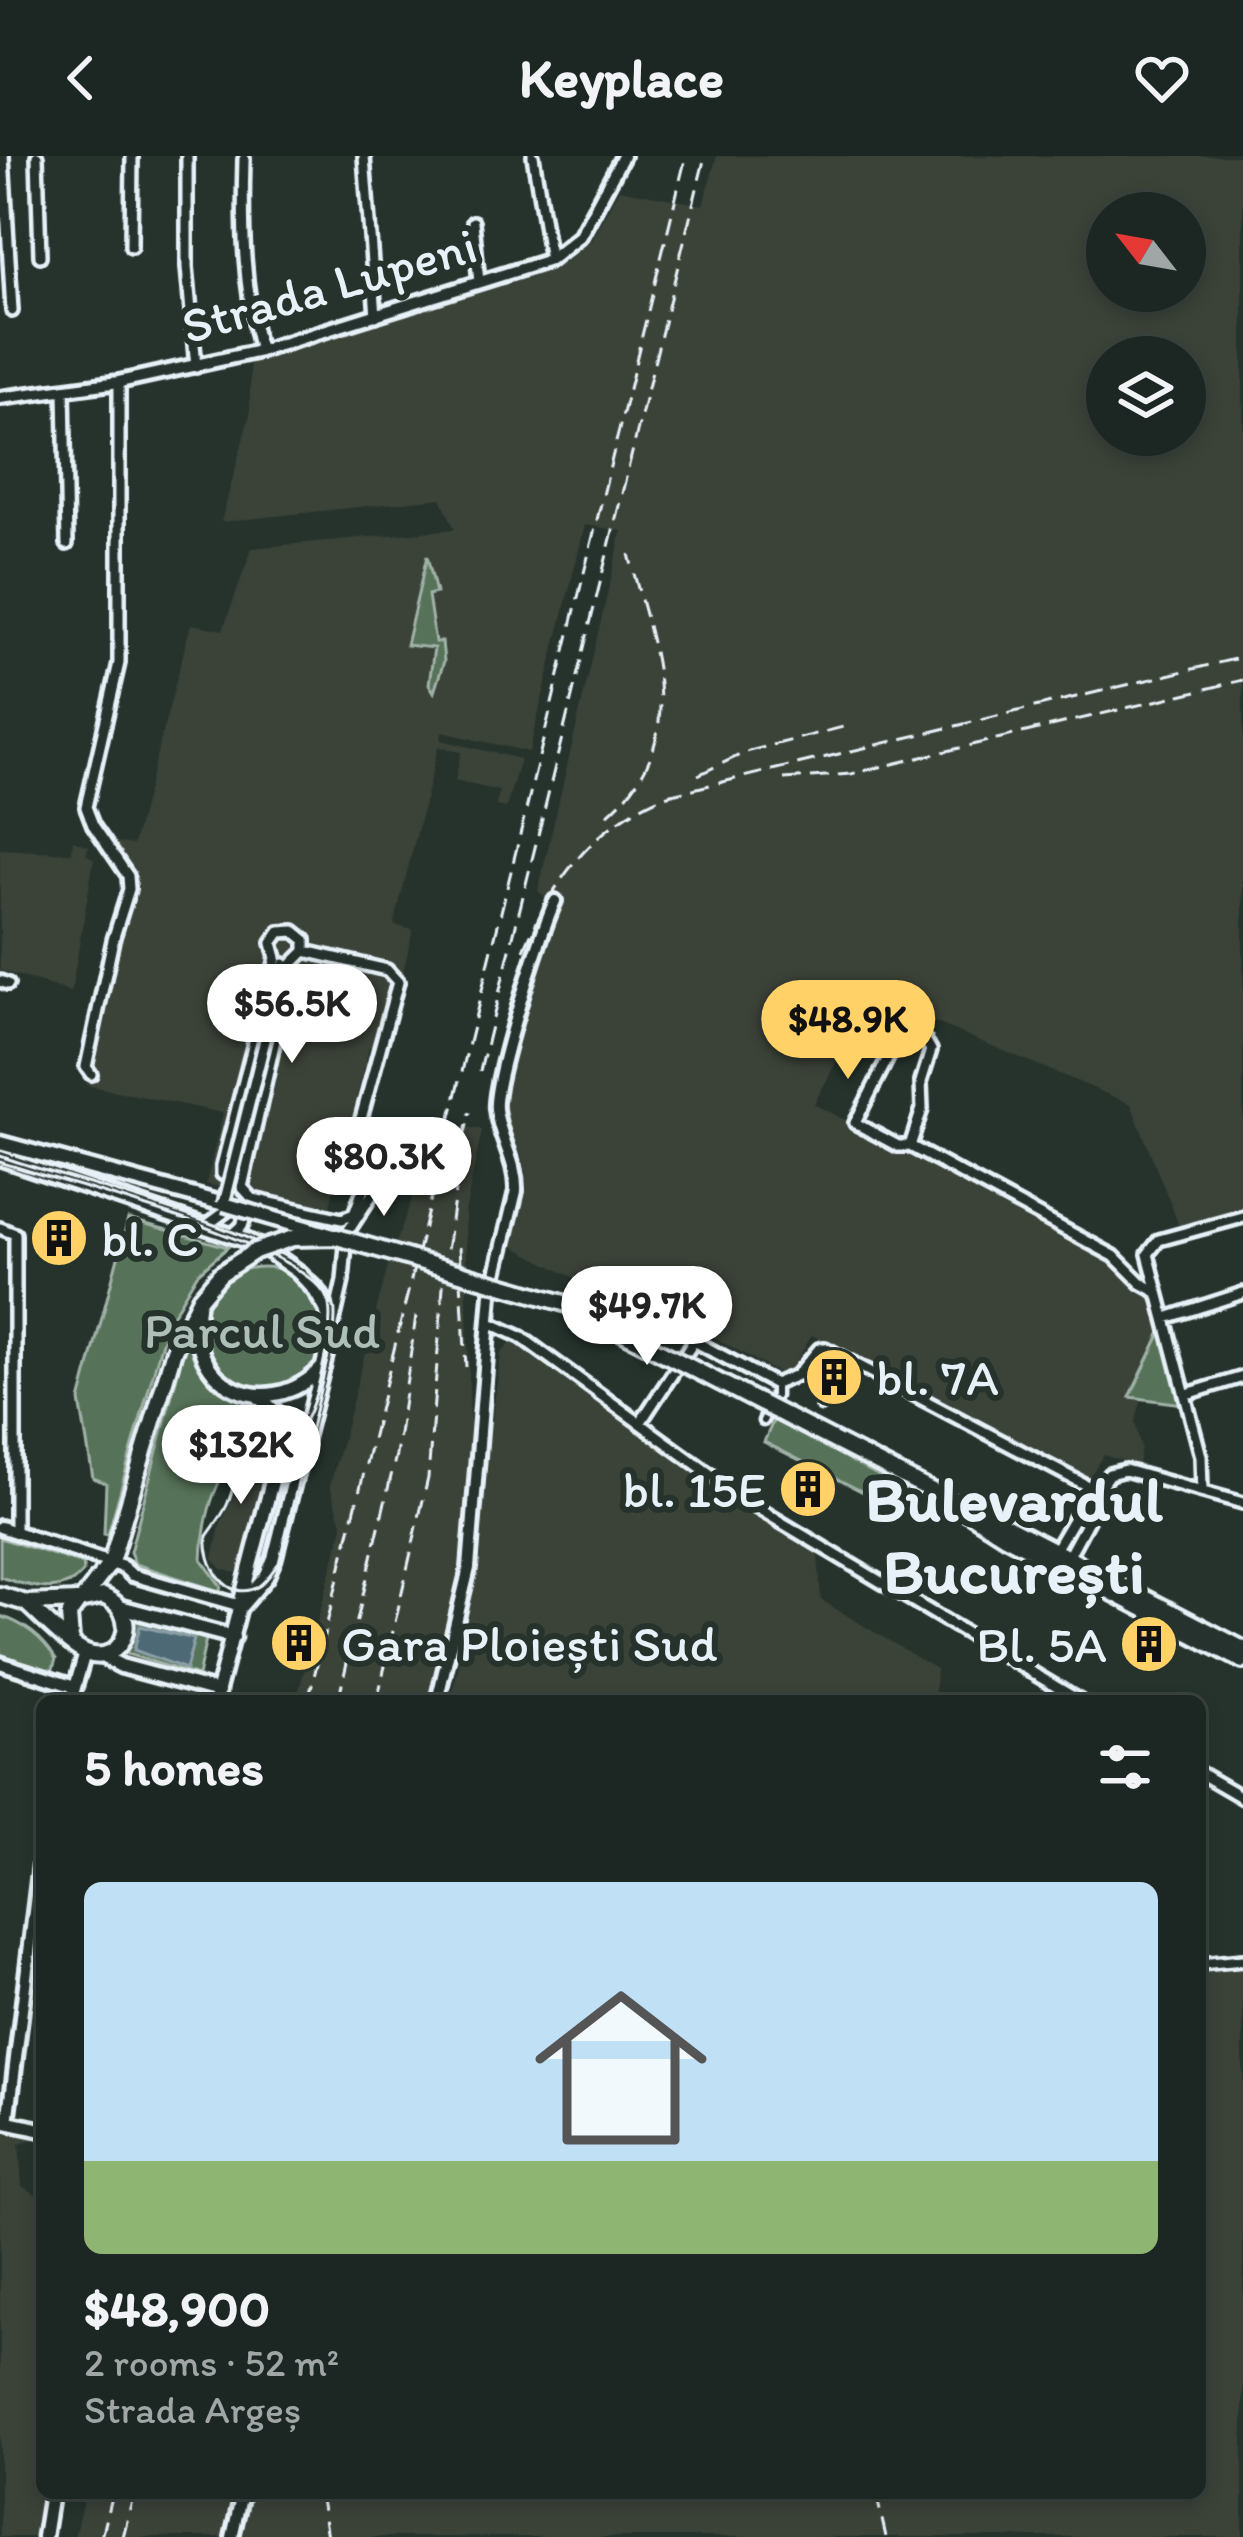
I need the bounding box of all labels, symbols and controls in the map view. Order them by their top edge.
icon: back [48,45,114,111]
icon: heart [1129,45,1195,111]
text: Keyplace [519,46,724,111]
north arrow [1086,192,1206,312]
map controls [1086,192,1206,456]
street label: Strada Lupeni [175,214,483,357]
button: layers [1086,336,1206,456]
pin: $56.5K [194,964,390,1066]
text: $56.5K [234,979,350,1026]
pin: $48.9K [750,980,946,1082]
text: $48.9K [788,995,908,1042]
pin: $80.3K [286,1117,482,1219]
text: $80.3K [324,1132,444,1179]
building icon: bl. C [28,1207,90,1269]
place label: bl. C [101,1208,199,1269]
pin: $49.7K [549,1266,745,1368]
text: $49.7K [588,1281,706,1328]
park label: Parcul Sud [144,1300,380,1361]
building icon: bl. 7A [803,1346,865,1408]
place label: bl. 7A [876,1347,999,1408]
pin: $132K [157,1405,325,1507]
text: $132K [189,1420,293,1467]
building icon: bl. 15E [777,1458,839,1520]
place label: bl. 15E [622,1459,766,1520]
district label: Bulevardul București [865,1461,1163,1609]
building icon: Gara Ploiești Sud [268,1612,330,1674]
place label: Gara Ploiești Sud [341,1613,718,1674]
building icon: Bl. 5A [1118,1613,1180,1675]
place label: Bl. 5A [976,1614,1107,1675]
icon: filters [1092,1734,1158,1800]
text: 5 homes [84,1737,264,1798]
icon: home [513,1960,729,2176]
text: $48,900 [84,2278,270,2339]
text: 2 rooms · 52 m² [84,2339,339,2386]
text: Strada Argeș [84,2386,301,2433]

